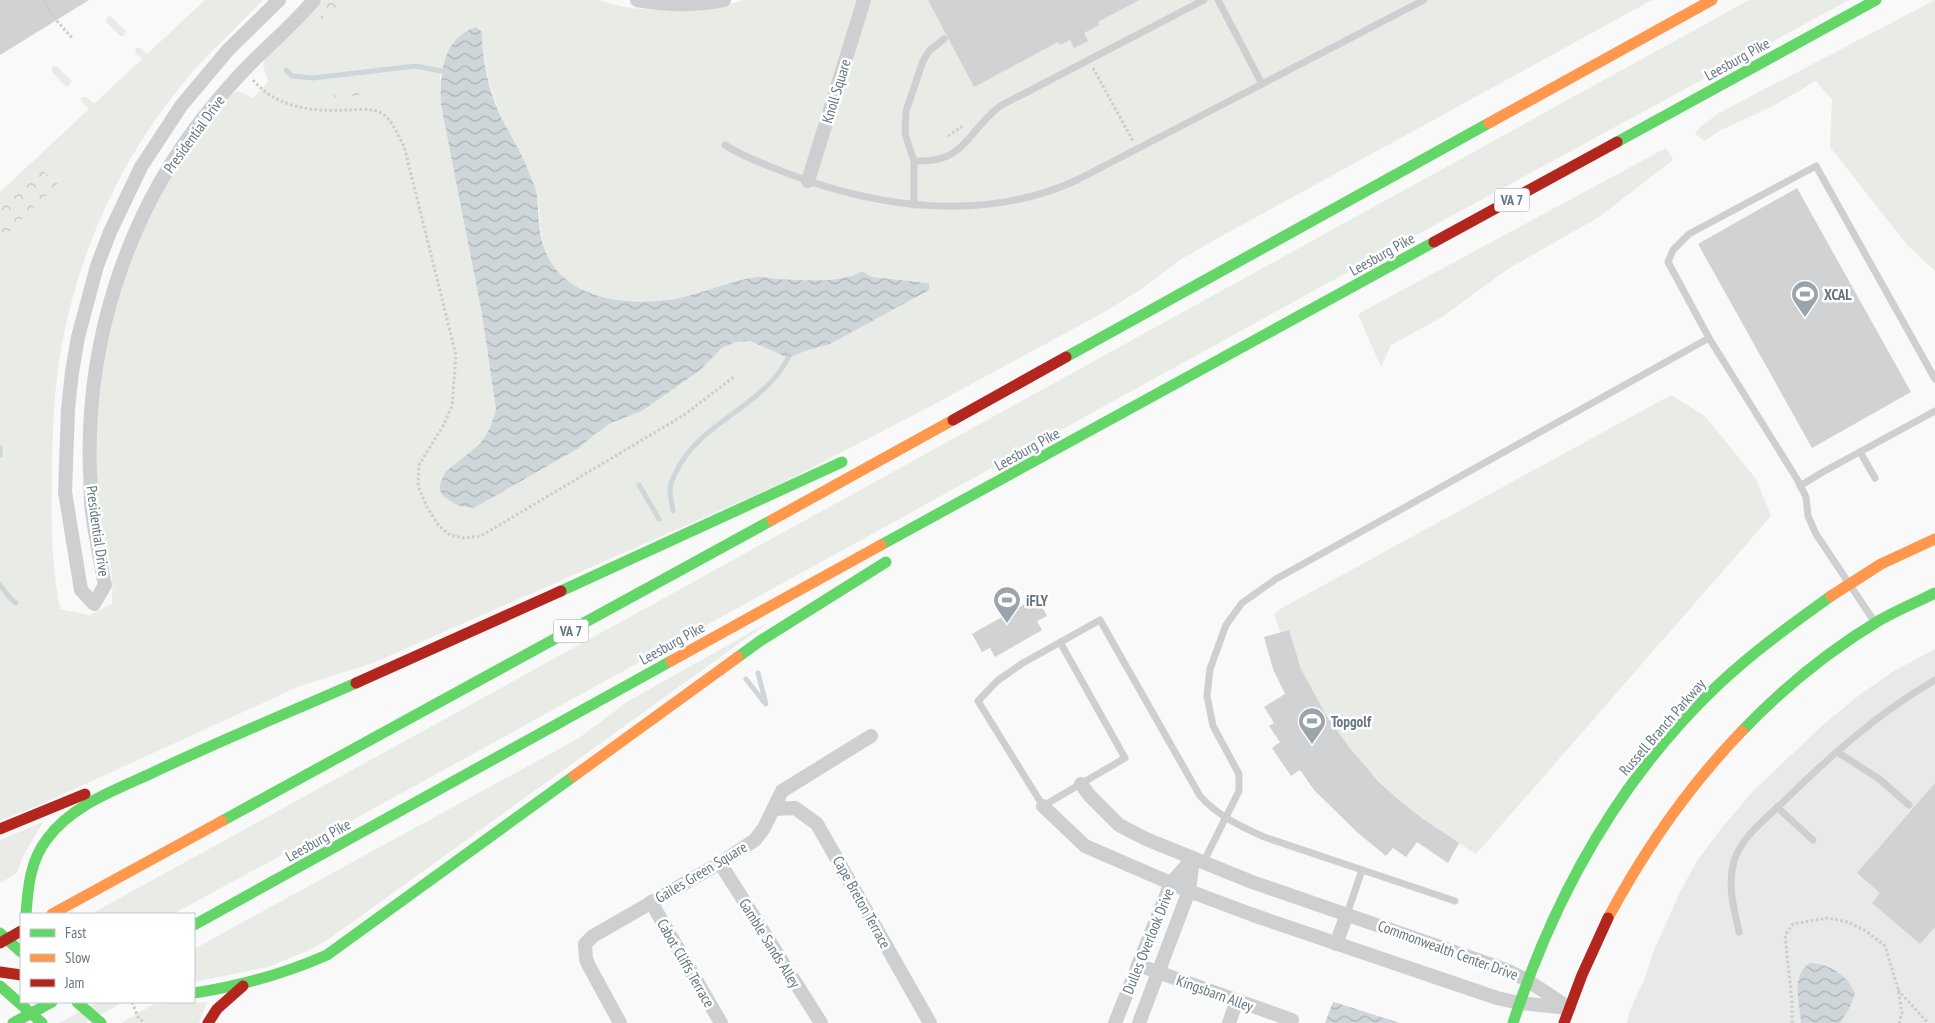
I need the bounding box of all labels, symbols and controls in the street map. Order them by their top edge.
street label: Leesburg Pike [1701,33,1773,85]
street label: Knoll Square [817,57,855,125]
street label: Presidential Drive [159,91,229,177]
road number: VA 7 [1494,188,1530,212]
street label: Leesburg Pike [1346,228,1418,280]
sports icon: XCAL [1790,279,1820,318]
place label: XCAL [1824,285,1852,304]
street label: Leesburg Pike [991,423,1063,475]
street label: Presidential Drive [82,484,114,578]
sports icon: iFLY [992,585,1022,624]
place label: iFLY [1026,591,1048,610]
street label: Leesburg Pike [636,617,708,669]
road number: VA 7 [554,620,588,642]
street label: Russell Branch Parkway [1615,675,1709,779]
sports icon: Topgolf [1297,706,1327,745]
place label: Topgolf [1331,712,1372,731]
street label: Leesburg Pike [282,814,354,866]
street label: Gailes Green Square [652,837,750,907]
street label: Cape Breton Terrace [829,852,895,952]
street label: Dulles Overlook Drive [1118,885,1178,997]
street label: Gamble Sands Alley [735,895,805,991]
legend [20,913,195,1003]
street label: Cabot Cliffs Terrace [653,915,719,1011]
street label: Commonwealth Center Drive [1375,916,1521,984]
text: Fast [65,923,86,942]
text: Slow [65,948,90,967]
street label: Kingsbarn Alley [1174,970,1256,1016]
text: Jam [64,973,84,992]

